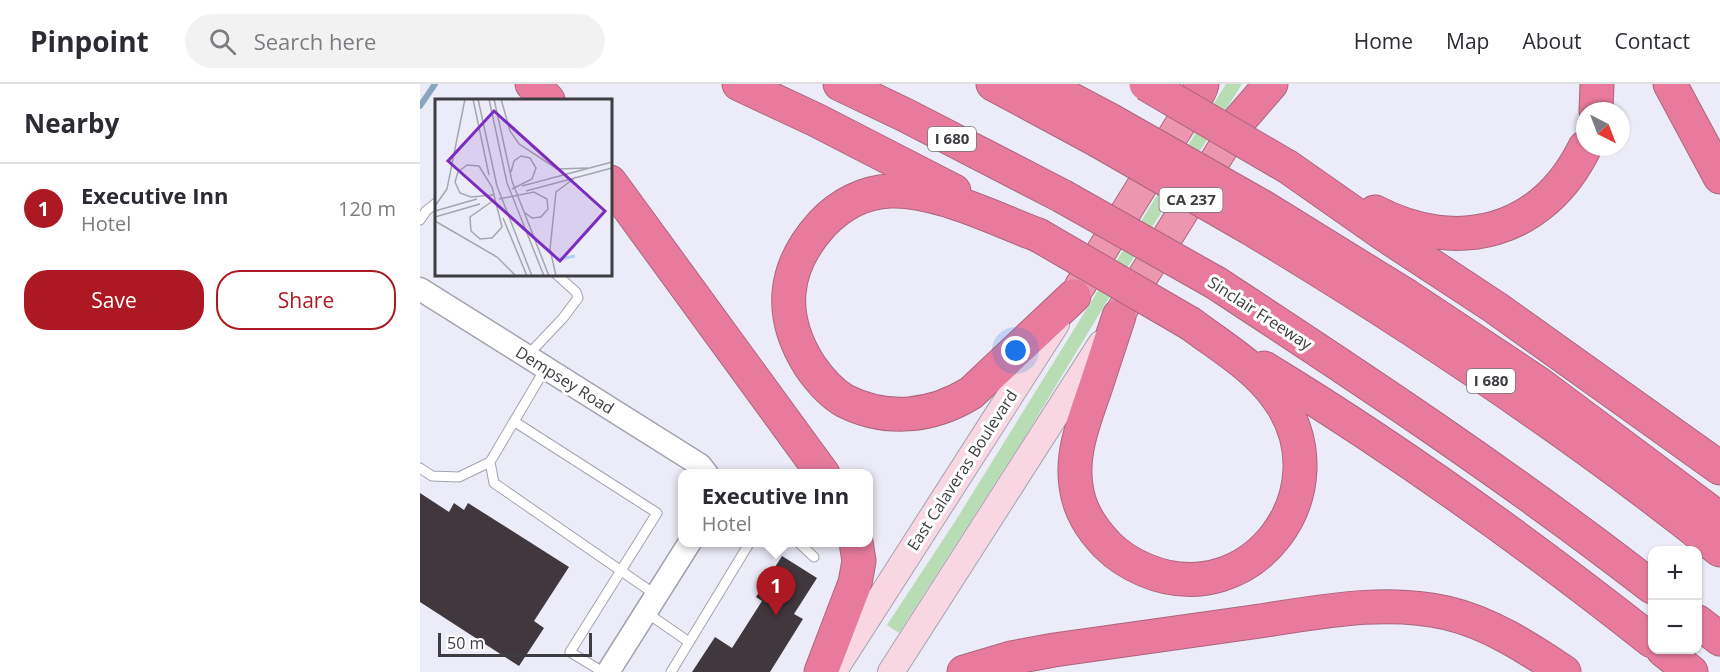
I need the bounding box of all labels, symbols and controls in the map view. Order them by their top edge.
search box [185,14,605,68]
text: Pinpoint [30,22,149,60]
icon: search [206,25,239,58]
text: Search here [254,26,376,56]
text: Home [1354,27,1413,55]
text: Map [1446,27,1489,55]
text: About [1522,27,1582,55]
text: Contact [1615,27,1690,55]
inset map [435,99,612,276]
north arrow [1576,102,1630,156]
text: Nearby [24,105,119,141]
road number: I 680 [928,127,976,151]
text: Executive Inn [81,180,229,210]
road number: CA 237 [1160,188,1222,212]
text: 1 [38,195,49,222]
text: 120 m [338,195,396,222]
text: Hotel [81,210,131,237]
button: Save [24,270,204,330]
button: Share [216,270,396,330]
street label: Sinclair Freeway [1204,271,1317,355]
your location [1001,336,1030,365]
street label: Dempsey Road [512,341,618,419]
road number: I 680 [1467,369,1515,393]
street label: East Calaveras Boulevard [902,385,1022,555]
popup [678,469,873,547]
text: Executive Inn [702,480,849,510]
text: Hotel [702,510,752,537]
map controls [1648,546,1702,654]
button: + [1648,546,1702,600]
pin: 1 [756,566,796,616]
button: − [1648,600,1702,654]
scale bar [438,630,592,658]
text: 50 m [447,632,484,654]

